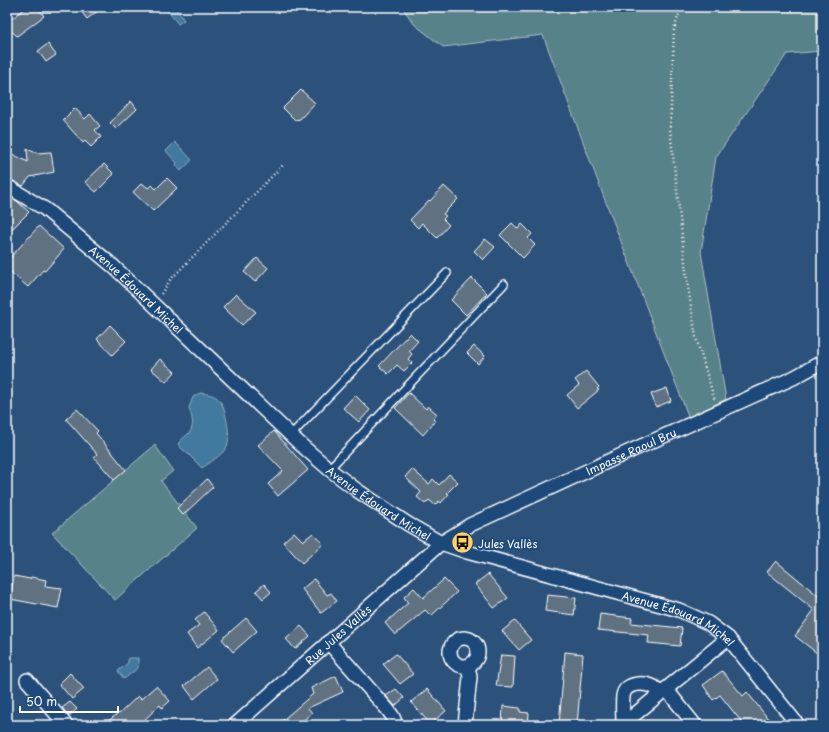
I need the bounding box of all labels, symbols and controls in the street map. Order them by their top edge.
street label: Avenue Édouard Michel [86,241,187,337]
street label: Impasse Raoul Bru [583,423,679,479]
street label: Avenue Édouard Michel [323,462,434,544]
bus stop icon: Jules Vallès [449,530,475,556]
place label: Jules Vallès [478,535,537,552]
street label: Avenue Édouard Michel [620,586,739,649]
street label: Rue Jules Vallès [301,600,375,668]
scale bar [20,688,118,714]
text: 50 m [26,692,57,710]

